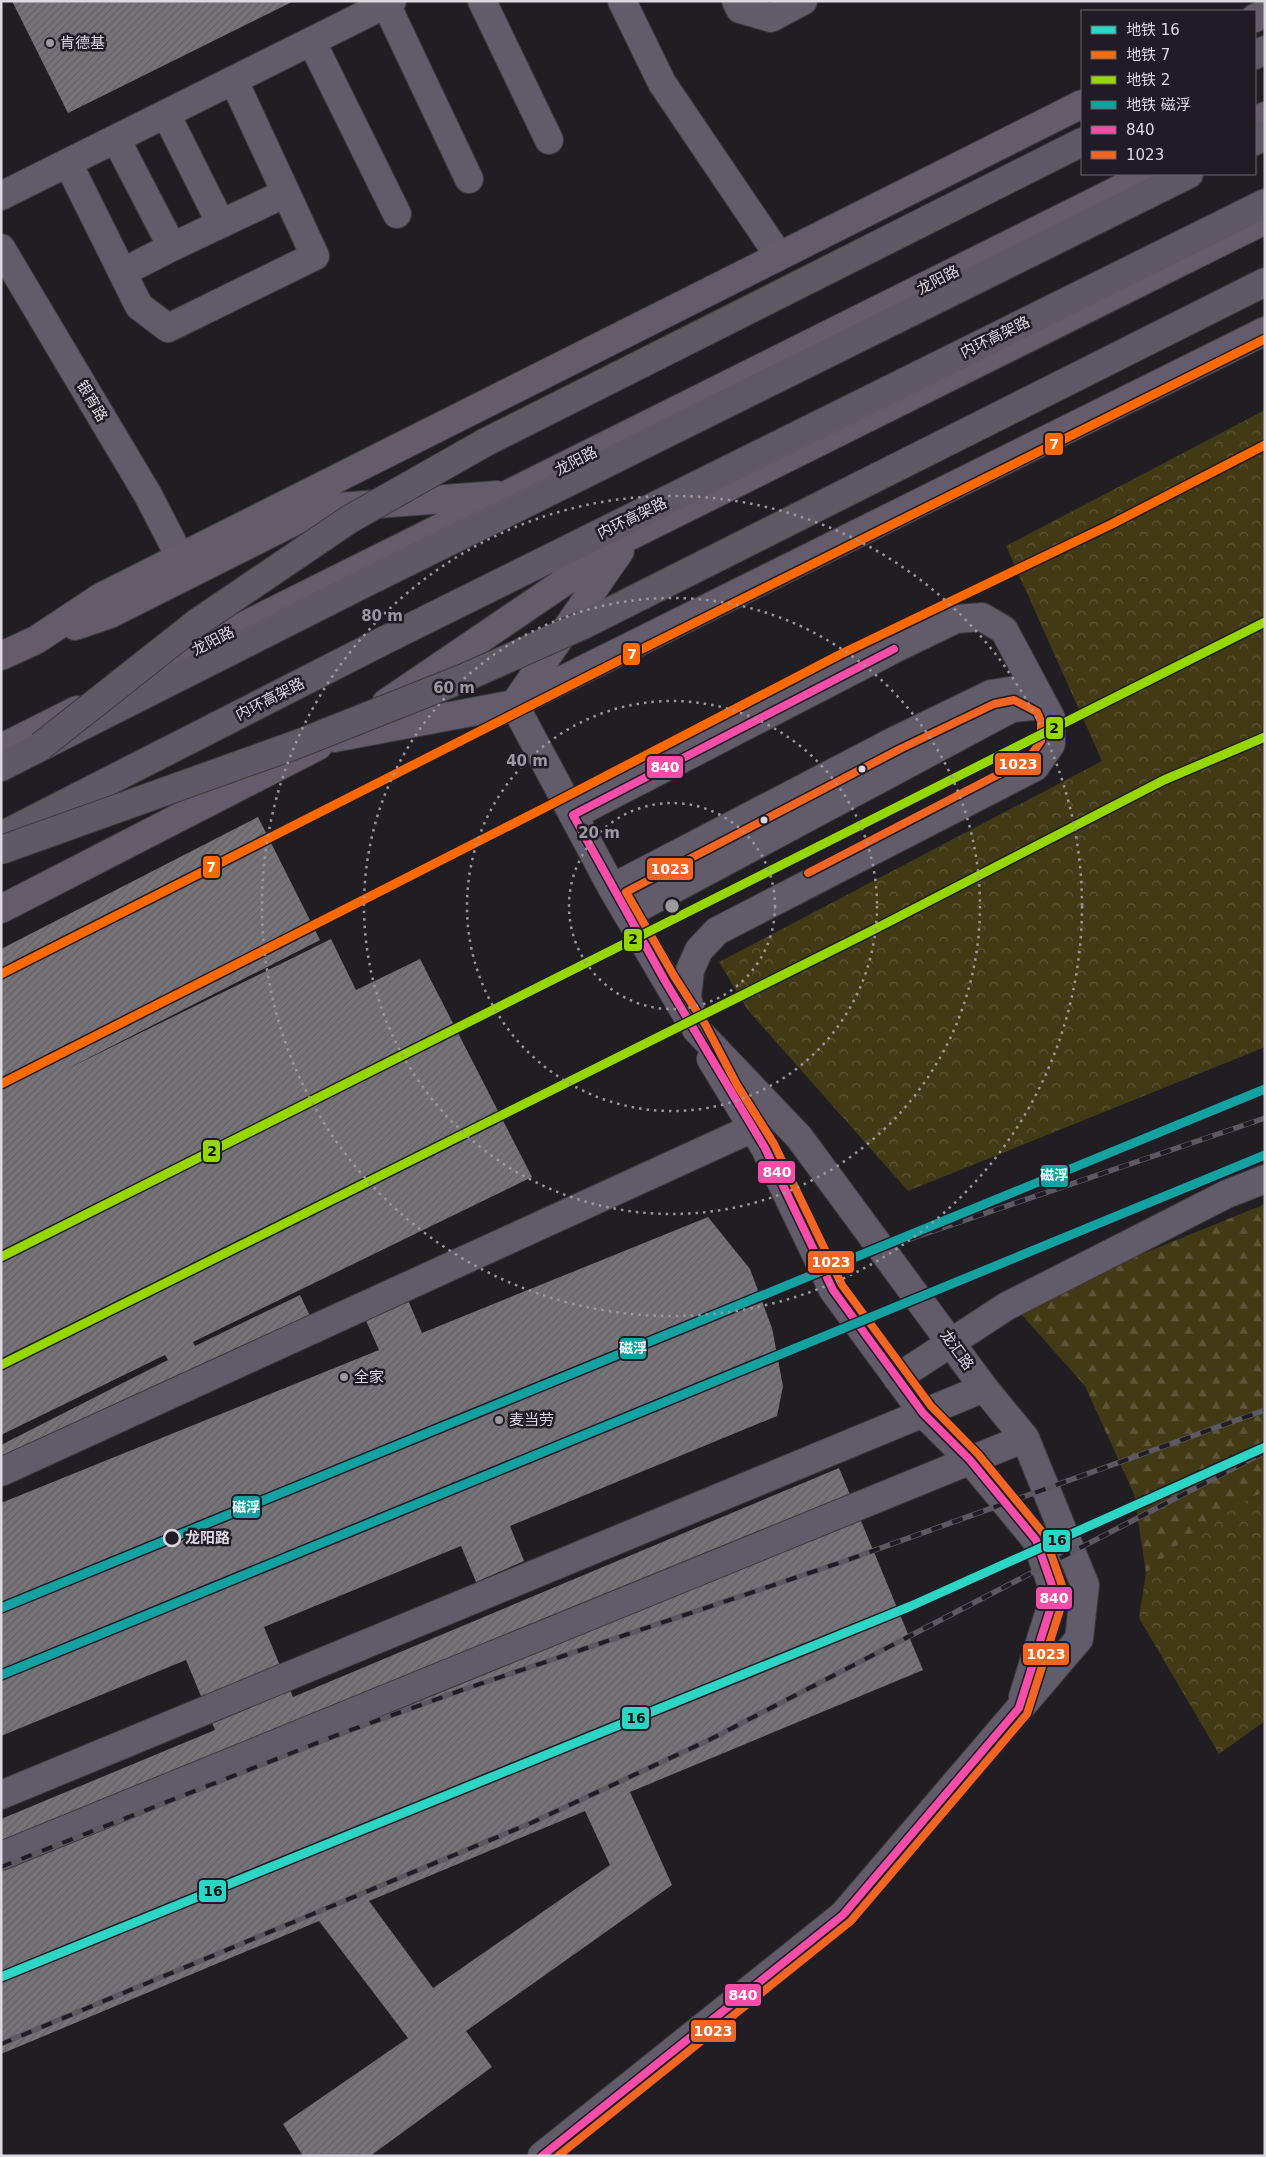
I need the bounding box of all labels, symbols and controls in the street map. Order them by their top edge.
legend [1081,10,1256,175]
text: 地铁 16 [1126,21,1180,39]
place label: 肯德基 [60,34,105,52]
marker: 肯德基 [44,37,56,49]
text: 地铁 7 [1126,46,1170,64]
text: 地铁 2 [1126,71,1170,89]
text: 地铁 磁浮 [1126,96,1191,114]
text: 840 [1126,121,1155,139]
text: 1023 [1126,146,1164,164]
street label: 龙阳路 [914,262,962,298]
street label: 内环高架路 [957,312,1033,362]
street label: 银宵路 [73,377,111,425]
line badge: 7 [1044,432,1064,456]
text: 7 [1049,436,1059,452]
street label: 龙阳路 [552,443,600,479]
street label: 内环高架路 [594,493,670,543]
text: 80 m [361,607,403,625]
street label: 龙阳路 [189,623,237,659]
line badge: 7 [622,642,641,666]
text: 7 [627,646,637,662]
street label: 内环高架路 [232,674,308,724]
text: 60 m [433,679,475,697]
line badge: 2 [1045,716,1064,740]
text: 2 [1049,720,1059,736]
text: 40 m [506,752,548,770]
line badge: 1023 [994,752,1042,776]
line badge: 840 [646,755,684,779]
text: 1023 [999,756,1037,772]
text: 840 [650,759,680,775]
unlabelled marker [857,764,867,774]
unlabelled marker [759,815,769,825]
text: 20 m [578,824,620,842]
line badge: 7 [202,855,221,879]
line badge: 1023 [646,857,694,881]
text: 7 [206,859,216,875]
text: 1023 [651,861,689,877]
centre of rings [663,897,681,915]
line badge: 2 [623,928,643,952]
text: 2 [628,931,638,947]
line badge: 2 [202,1139,221,1163]
text: 2 [207,1143,217,1159]
line badge: 840 [757,1160,796,1184]
text: 840 [762,1164,792,1180]
line badge: 磁浮 [1040,1164,1069,1188]
text: 磁浮 [1040,1167,1068,1183]
line badge: 1023 [807,1250,855,1274]
text: 1023 [812,1254,850,1270]
street label: 龙汇路 [936,1327,978,1373]
line badge: 磁浮 [619,1337,647,1360]
text: 磁浮 [619,1340,647,1356]
place label: 全家 [354,1368,384,1386]
marker: 全家 [338,1371,350,1383]
place label: 麦当劳 [509,1411,554,1429]
marker: 麦当劳 [493,1414,505,1426]
line badge: 磁浮 [232,1495,261,1519]
text: 磁浮 [232,1499,260,1515]
marker: 龙阳路 [163,1529,181,1547]
place label: 龙阳路 [185,1529,230,1547]
line badge: 16 [1042,1529,1071,1553]
text: 16 [1047,1532,1067,1548]
line badge: 840 [1035,1586,1073,1610]
text: 840 [1039,1590,1069,1606]
line badge: 1023 [1022,1642,1070,1666]
text: 1023 [1027,1646,1065,1662]
line badge: 16 [621,1706,650,1730]
text: 16 [626,1710,646,1726]
line badge: 16 [198,1879,227,1903]
text: 16 [203,1883,223,1899]
line badge: 840 [724,1983,762,2007]
text: 840 [728,1987,758,2003]
line badge: 1023 [690,2019,737,2043]
text: 1023 [694,2023,732,2039]

